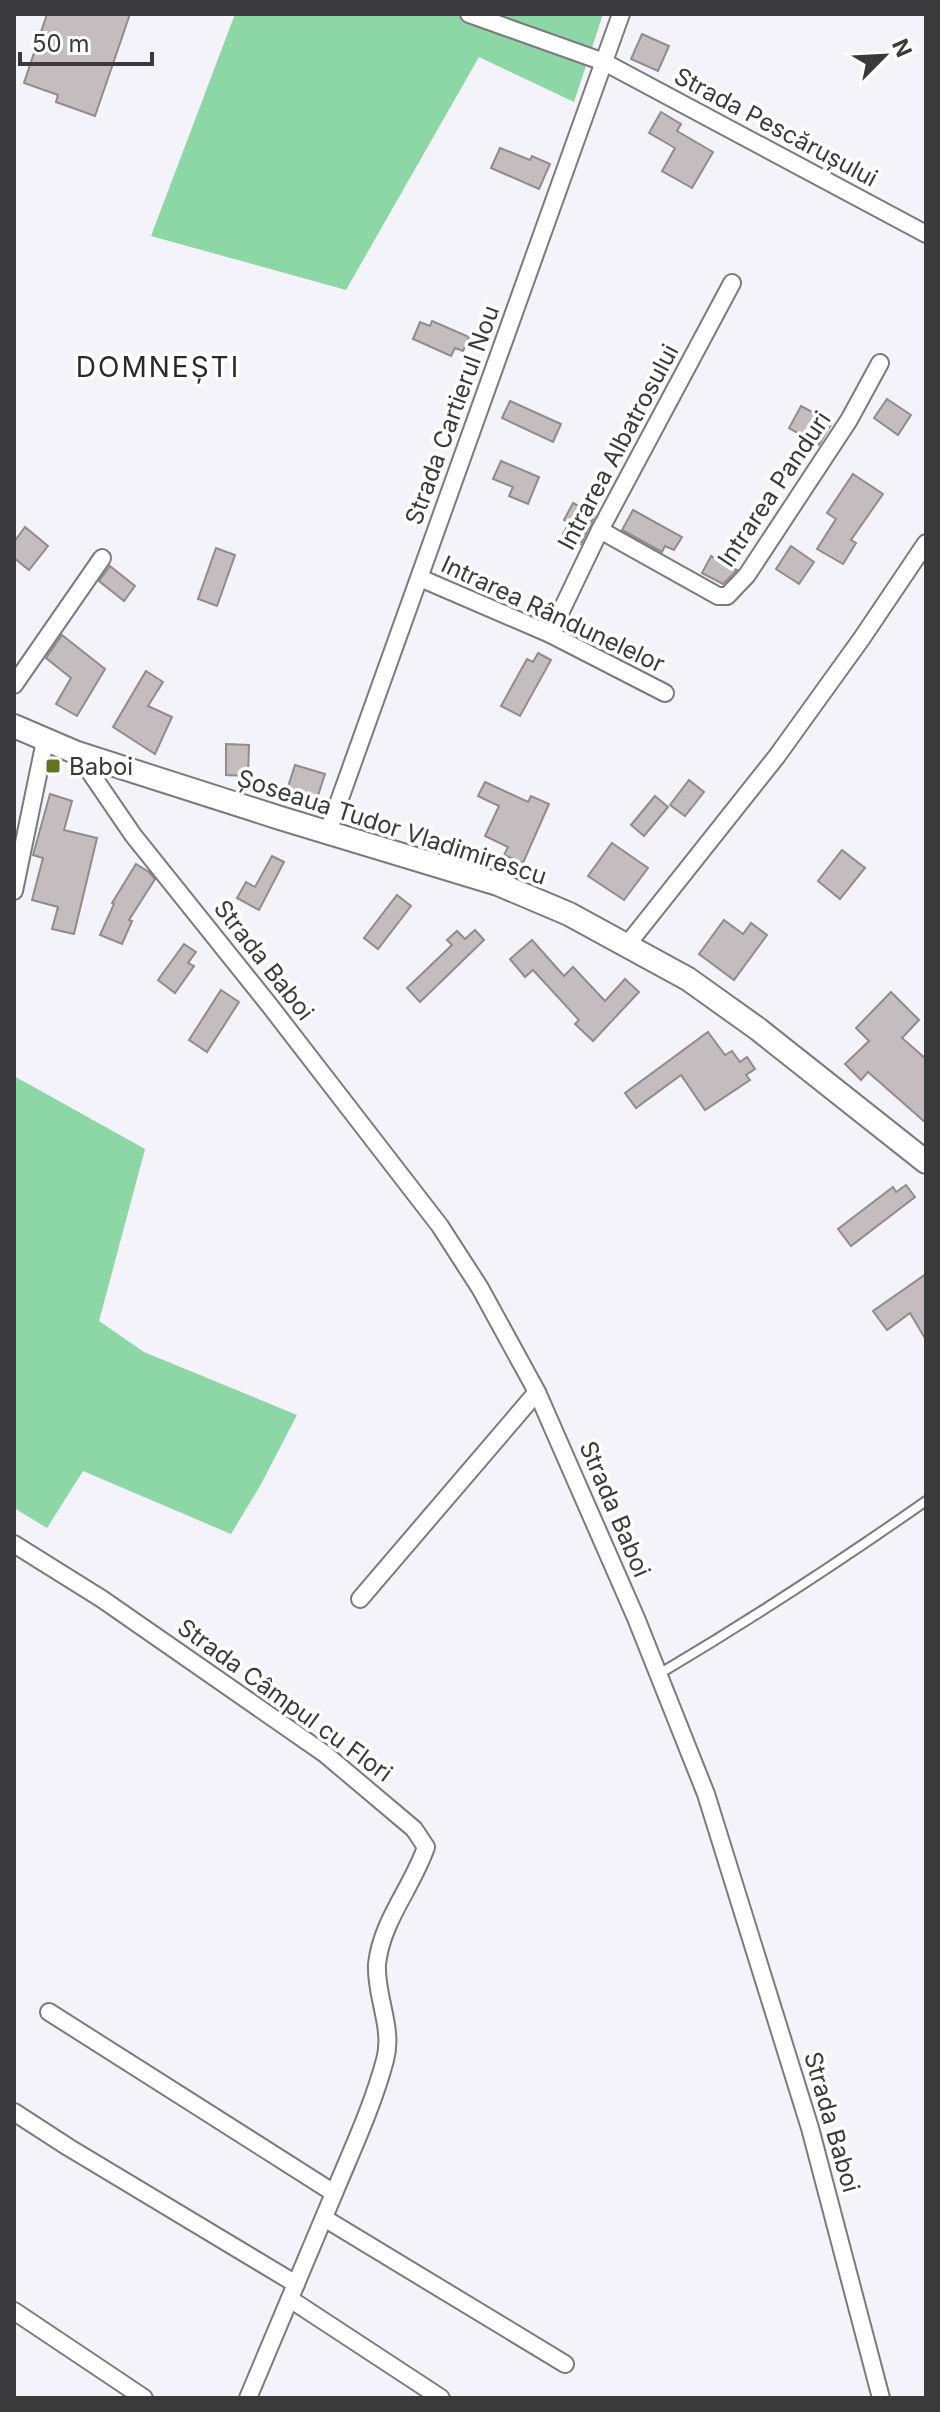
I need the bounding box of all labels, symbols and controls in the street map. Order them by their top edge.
scale bar [20,16,152,66]
north arrow [844,16,924,96]
text: 50 m [32,29,90,58]
text: N [887,35,918,61]
street label: Strada Pescărușului [669,61,883,193]
street label: Strada Cartierul Nou [399,301,505,529]
street label: Intrarea Albatrosului [552,339,684,555]
district label: DOMNEȘTI [76,350,240,384]
street label: Intrarea Panduri [711,406,837,572]
street label: Intrarea Rândunelelor [437,549,669,679]
place label: Baboi [69,752,133,781]
marker: Baboi [44,757,62,775]
street label: Șoseaua Tudor Vladimirescu [234,763,550,891]
street label: Strada Baboi [208,894,320,1026]
street label: Strada Baboi [573,1437,657,1581]
street label: Strada Câmpul cu Flori [172,1612,398,1788]
street label: Strada Baboi [798,2048,866,2196]

